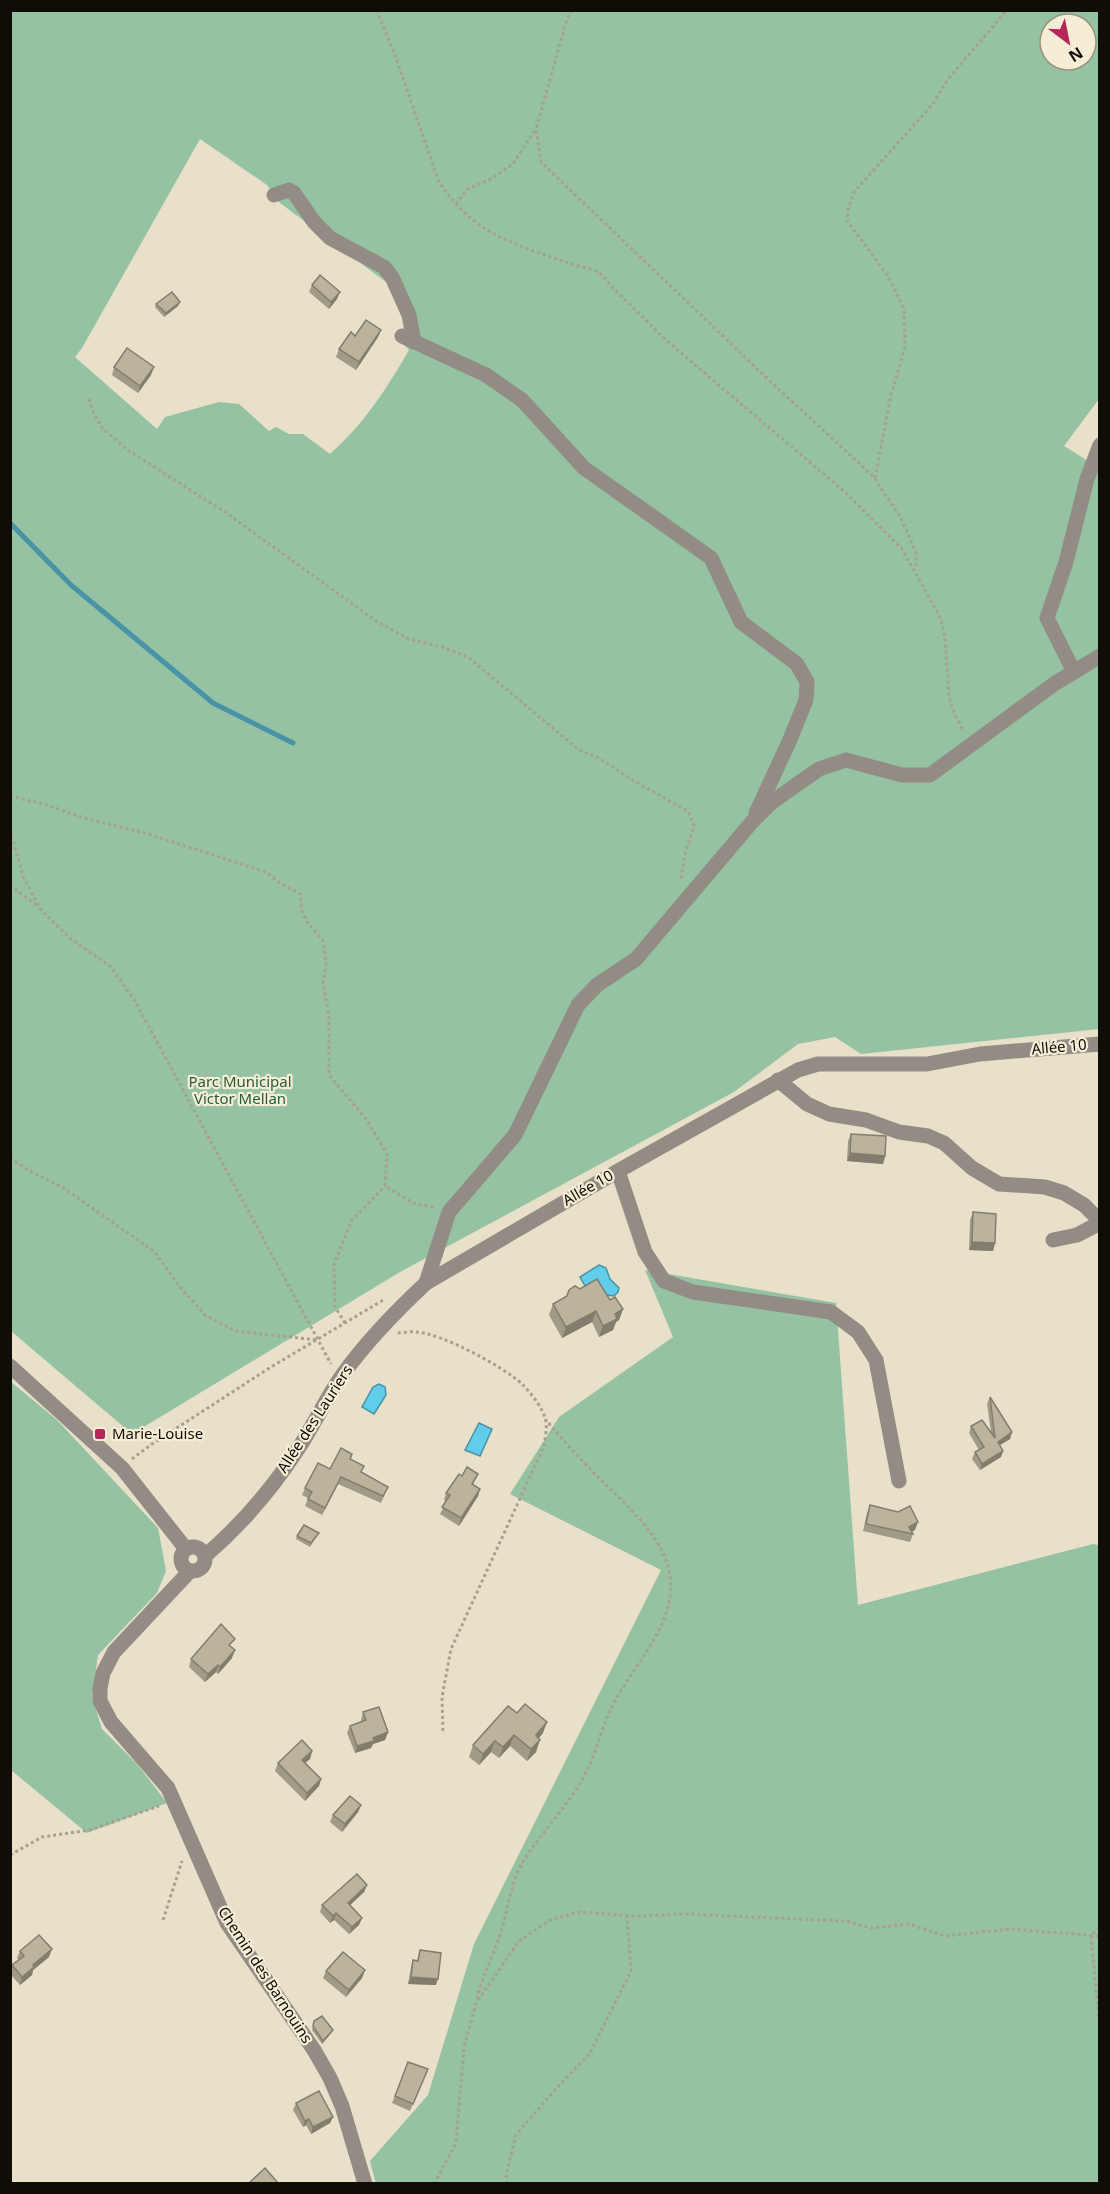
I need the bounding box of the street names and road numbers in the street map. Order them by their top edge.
street label: Allée 10 [1030,1034,1087,1058]
street label: Allée 10 [559,1165,616,1210]
street label: Allée des Lauriers [272,1361,356,1476]
street label: Chemin des Barnouins [214,1902,318,2047]

